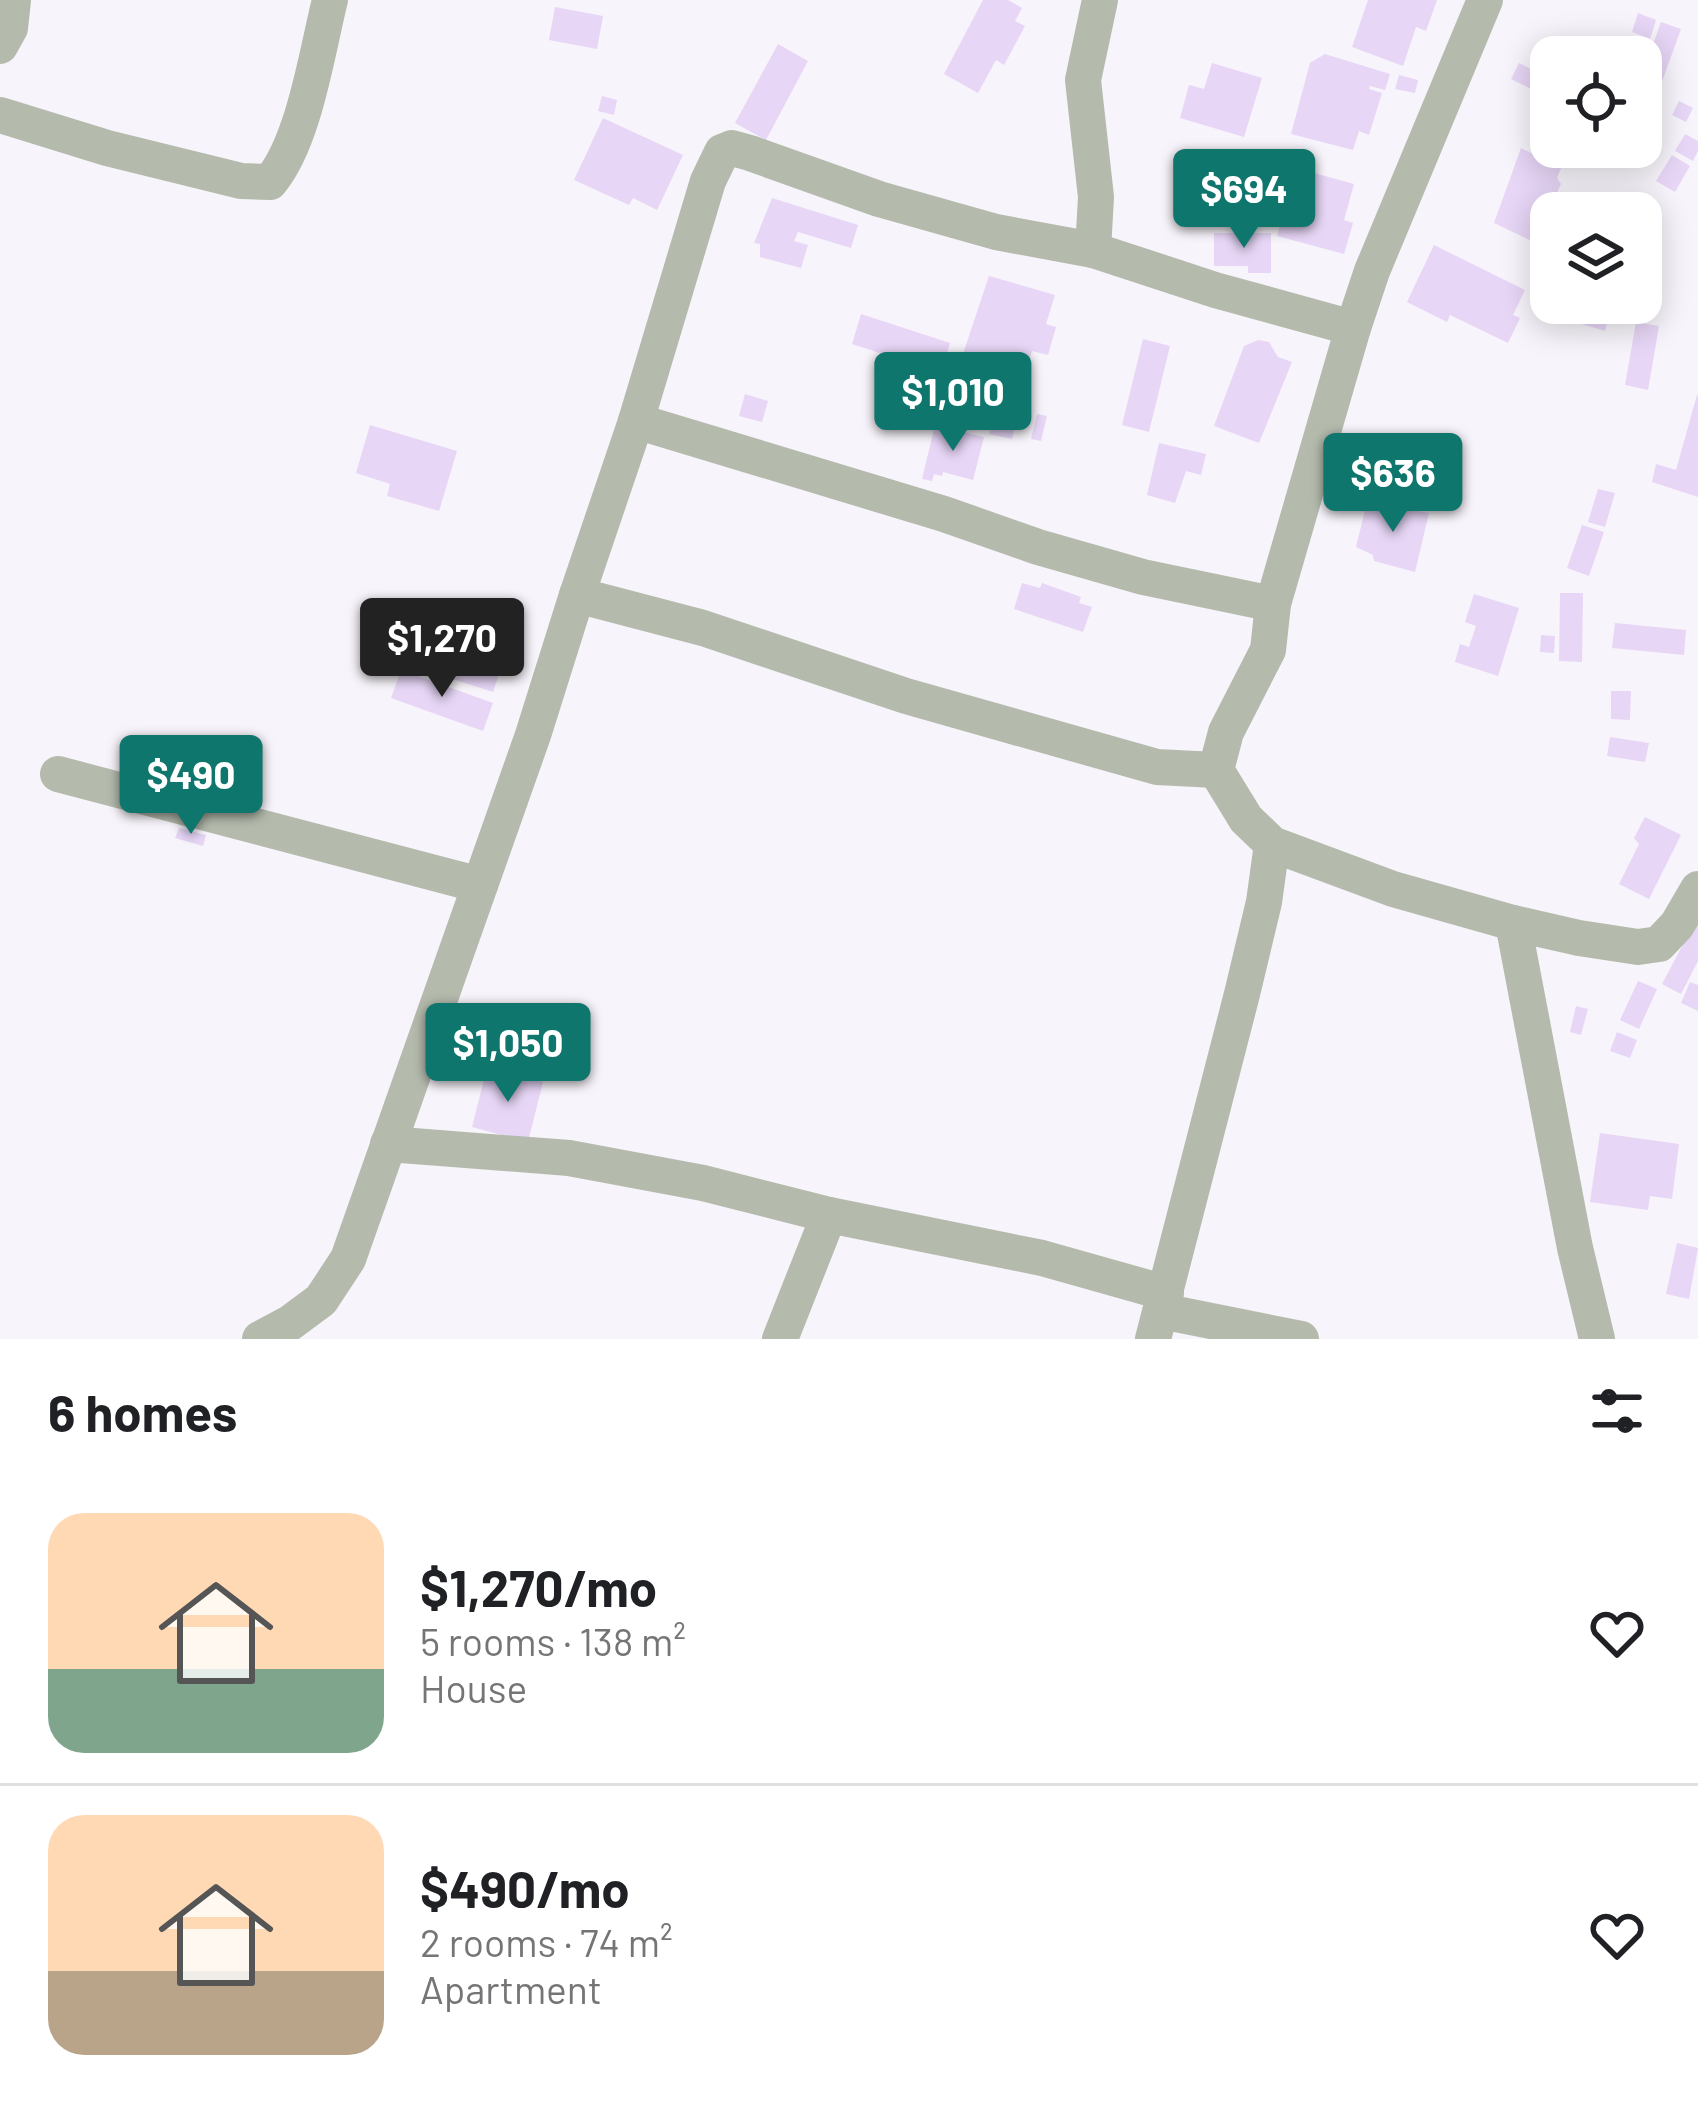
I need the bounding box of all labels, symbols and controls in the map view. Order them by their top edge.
map controls [1530,36,1662,324]
button: locate [1530,36,1662,168]
pin: $694 [1173,149,1315,251]
text: $694 [1200,164,1288,211]
button: layers [1530,192,1662,324]
pin: $1,010 [855,352,1051,454]
text: $1,010 [901,367,1005,414]
pin: $636 [1322,433,1464,535]
text: $636 [1350,448,1436,495]
pin: $1,270 [344,598,540,700]
text: $1,270 [387,613,497,660]
pin: $490 [120,735,262,837]
text: $490 [147,750,235,797]
pin: $1,050 [410,1003,606,1105]
text: $1,050 [453,1018,563,1065]
icon: filters [1584,1378,1650,1444]
text: 6 homes [48,1381,237,1442]
text: $1,270/mo [420,1556,657,1617]
icon: home [144,1561,288,1705]
icon: heart [1584,1600,1650,1666]
text: 5 rooms · 138 m² [420,1617,686,1664]
text: House [420,1664,527,1711]
text: $490/mo [420,1857,630,1918]
icon: home [144,1863,288,2007]
icon: heart [1584,1902,1650,1968]
text: 2 rooms · 74 m² [420,1918,673,1965]
text: Apartment [420,1965,602,2012]

